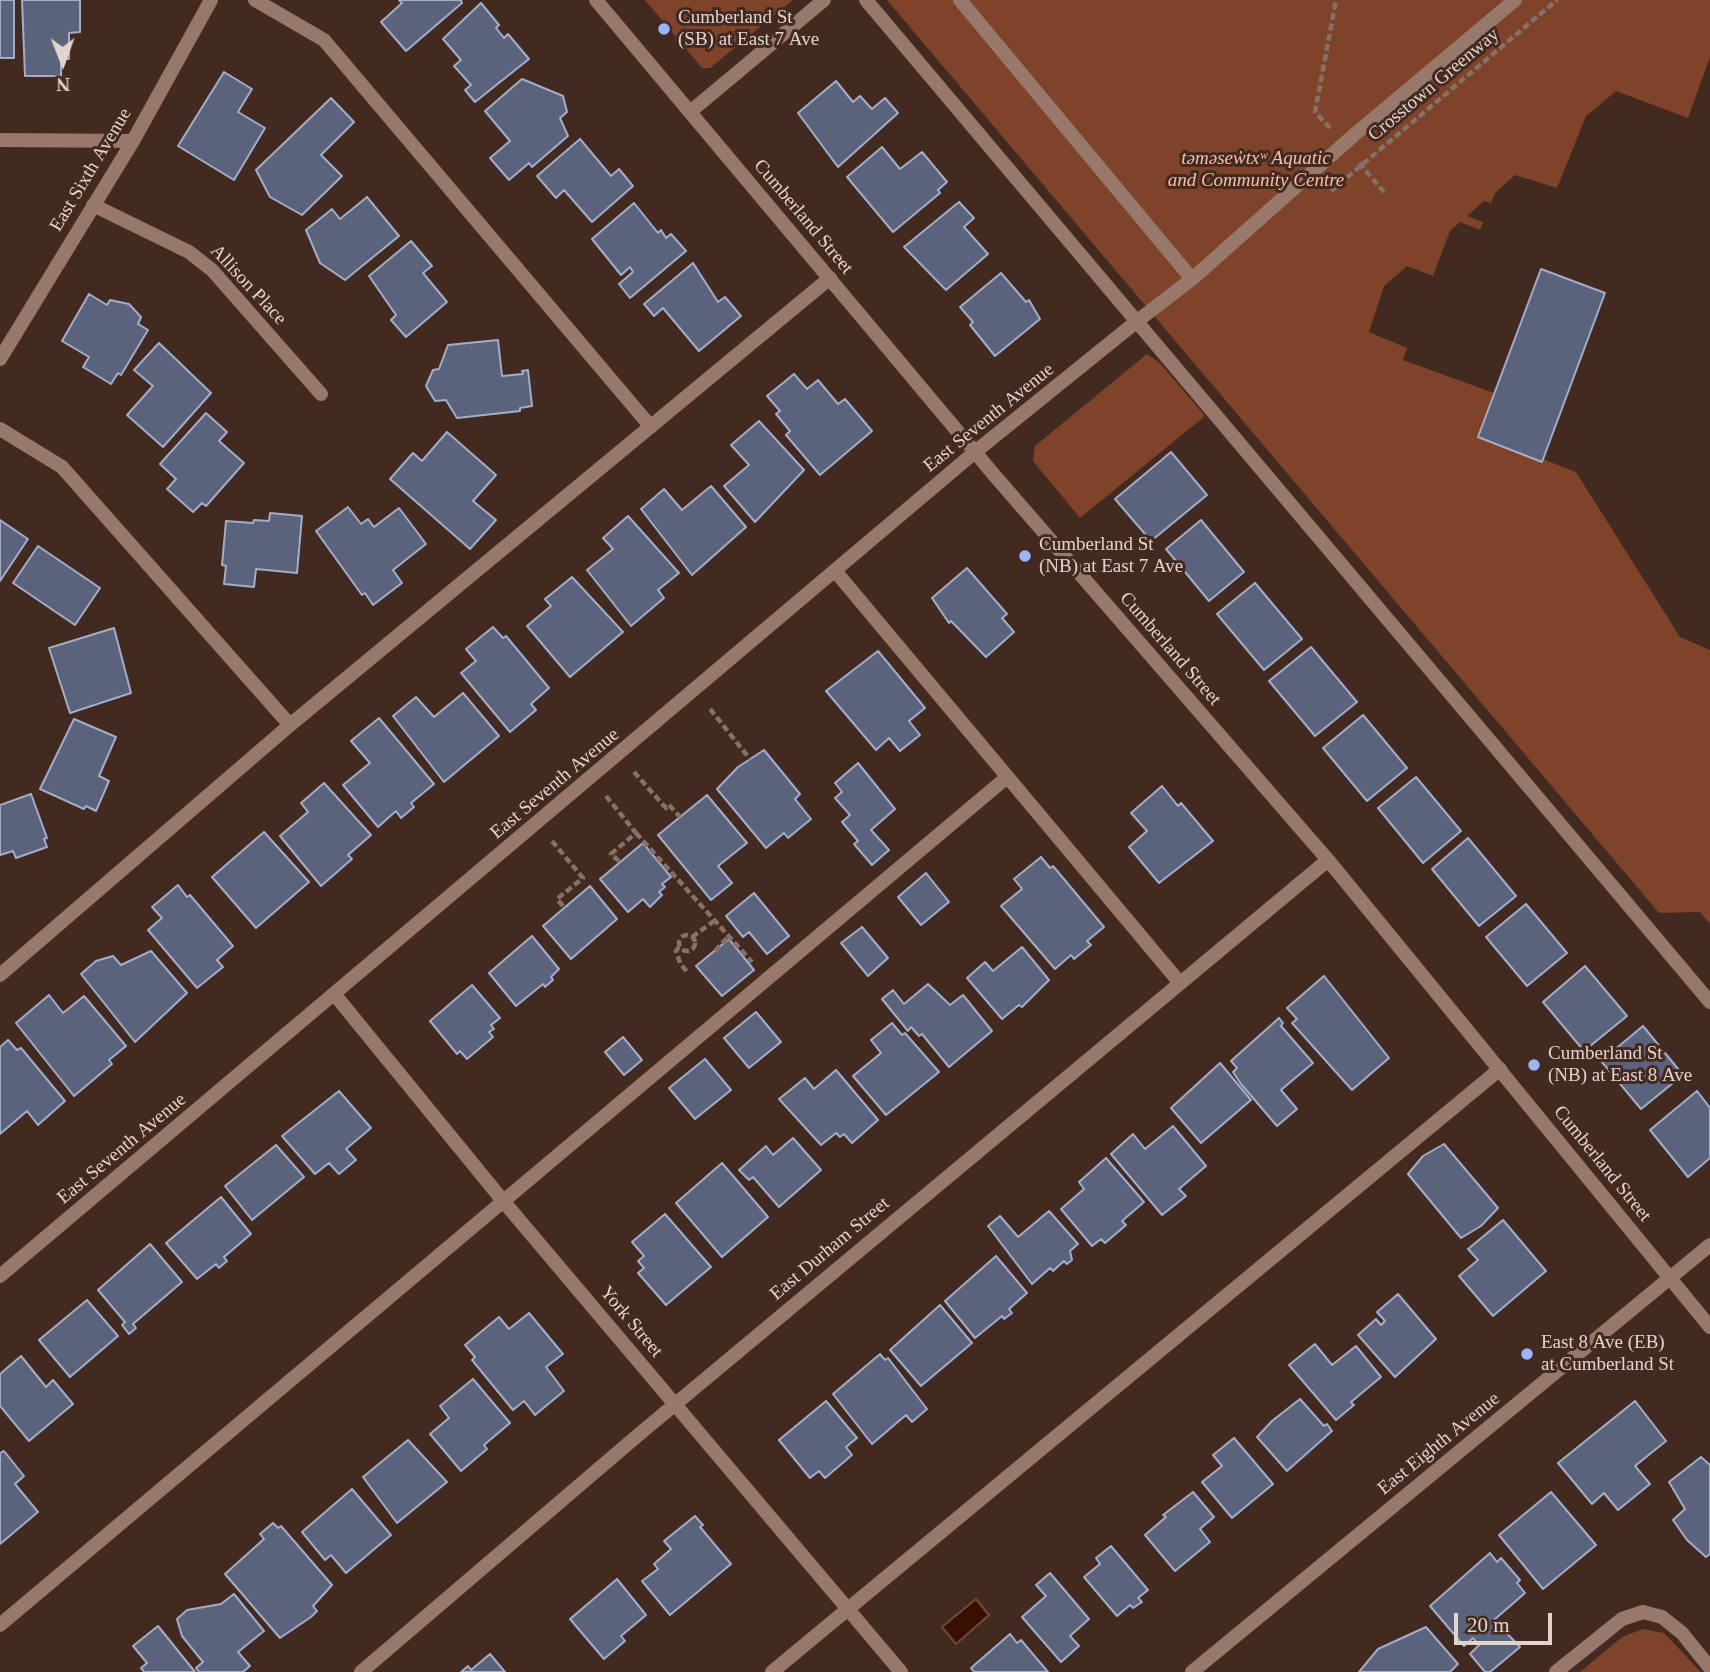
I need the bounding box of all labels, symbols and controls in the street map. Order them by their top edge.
place label: Cumberland St (SB) at East 7 Ave [678,7,819,51]
marker: Cumberland St (SB) at East 7 Ave [656,21,672,37]
street label: Crosstown Greenway [1364,24,1504,146]
north arrow [28,28,98,98]
text: N [56,74,70,95]
street label: East Sixth Avenue [45,104,137,236]
park label: təməsew̓txʷ Aquatic and Community Centre [1168,148,1344,192]
street label: Cumberland Street [748,155,858,279]
street label: Allison Place [205,240,291,330]
street label: East Seventh Avenue [919,358,1059,478]
place label: Cumberland St (NB) at East 7 Ave [1039,534,1183,578]
marker: Cumberland St (NB) at East 7 Ave [1017,548,1033,564]
street label: Cumberland Street [1114,588,1226,710]
street label: East Seventh Avenue [486,723,624,845]
place label: Cumberland St (NB) at East 8 Ave [1548,1043,1692,1087]
marker: Cumberland St (NB) at East 8 Ave [1526,1057,1542,1073]
street label: East Seventh Avenue [53,1088,191,1210]
street label: Cumberland Street [1548,1101,1656,1227]
street label: East Durham Street [766,1192,894,1306]
street label: York Street [595,1282,667,1362]
place label: East 8 Ave (EB) at Cumberland St [1541,1332,1674,1376]
marker: East 8 Ave (EB) at Cumberland St [1519,1346,1535,1362]
street label: East Eighth Avenue [1373,1388,1505,1500]
scale bar [1458,1598,1556,1642]
text: 20 m [1467,1613,1510,1637]

